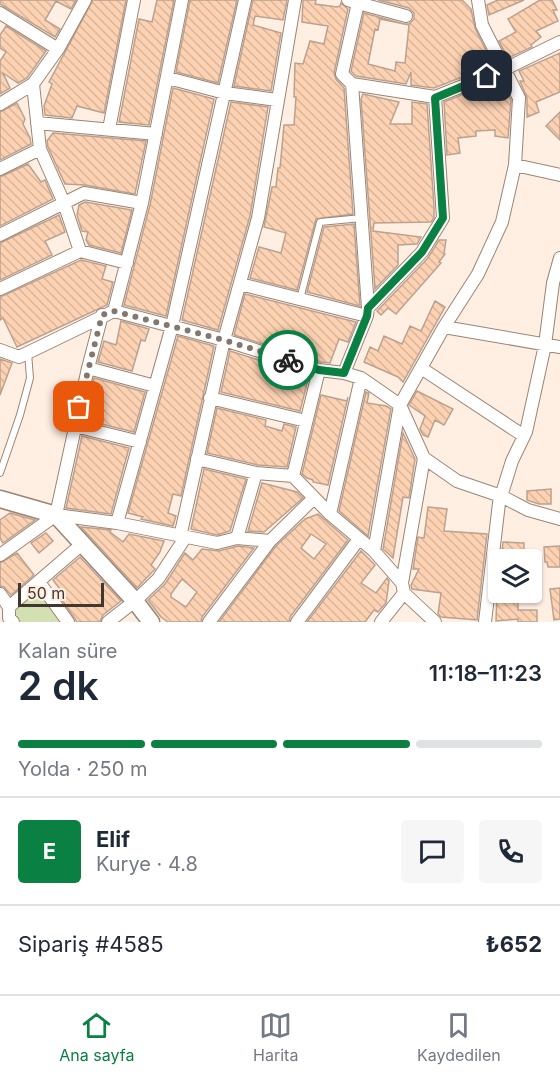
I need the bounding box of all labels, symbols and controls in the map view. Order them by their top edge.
pin [461,50,512,101]
icon: home [470,59,503,92]
courier [258,330,318,390]
icon: bike [272,344,305,377]
pin [53,381,104,432]
icon: bag [62,390,95,423]
map controls [488,549,542,603]
button: layers [488,549,542,603]
scale bar [18,580,104,608]
text: 50 m [27,583,65,603]
text: Kalan süre [18,639,117,663]
text: 11:18–11:23 [429,660,542,686]
text: 2 dk [18,662,99,709]
text: Yolda · 250 m [18,757,147,781]
button: chat [401,820,464,883]
button: phone [479,820,542,883]
text: Elif [96,826,130,852]
text: E [43,838,56,864]
text: Kurye · 4.8 [96,852,198,876]
text: Sipariş #4585 [18,931,164,957]
text: ₺652 [486,931,542,957]
tab: Ana sayfa [59,1009,134,1065]
tab: Harita [253,1009,298,1065]
tab: Kaydedilen [417,1009,501,1065]

